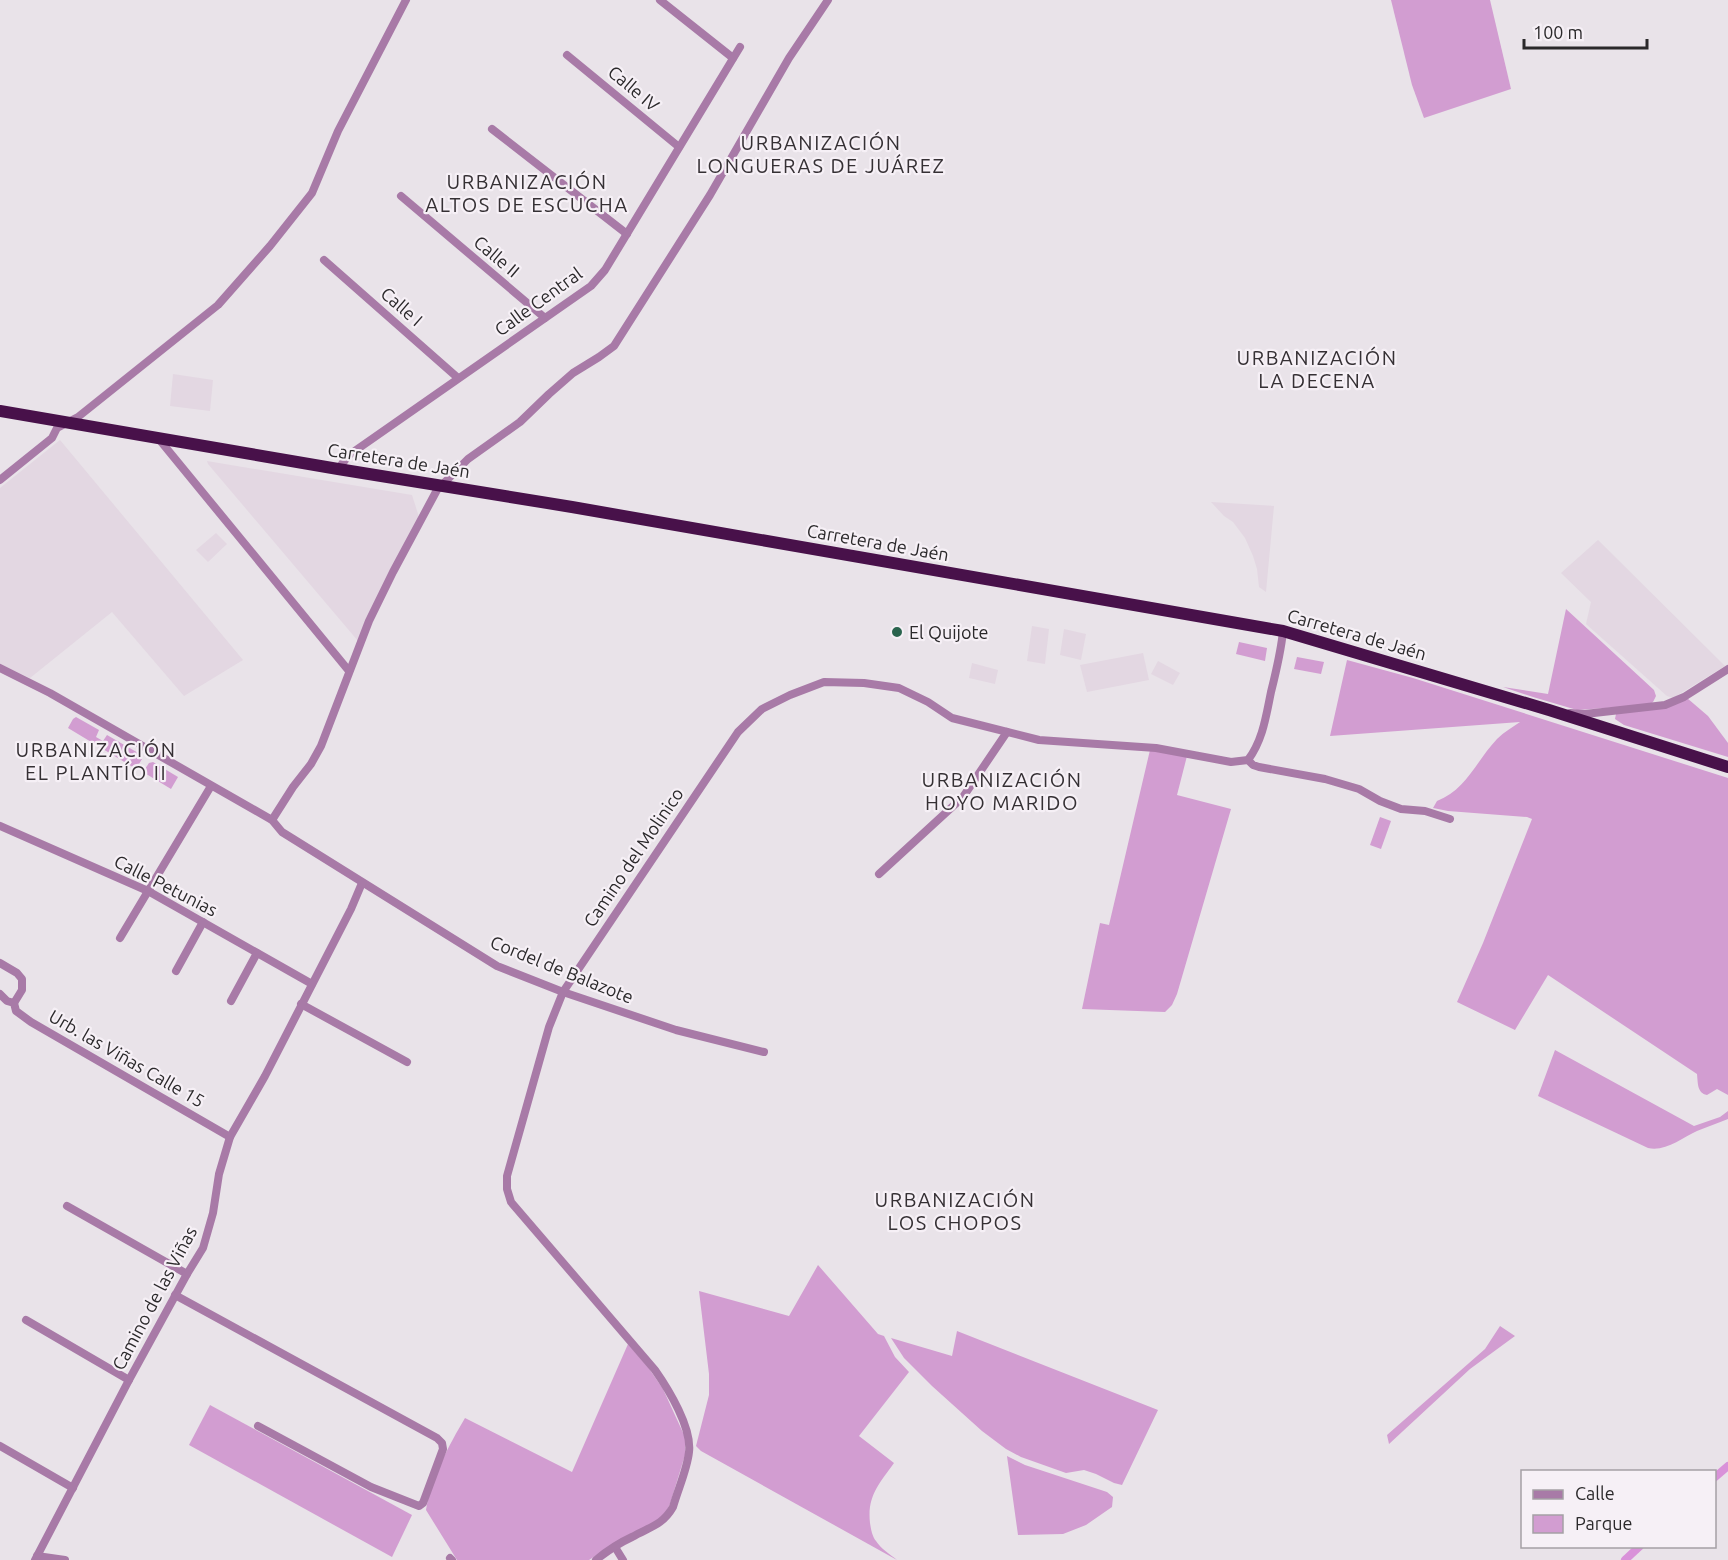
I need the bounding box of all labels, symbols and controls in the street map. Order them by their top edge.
scale bar [1524,12,1647,50]
text: 100 m [1533,22,1583,42]
street label: Calle IV [605,61,664,115]
district label: URBANIZACIÓN LONGUERAS DE JUÁREZ [697,131,945,177]
district label: URBANIZACIÓN ALTOS DE ESCUCHA [425,170,629,216]
street label: Calle II [470,231,524,281]
street label: Calle Central [491,263,586,339]
street label: Calle I [377,283,427,329]
district label: URBANIZACIÓN LA DECENA [1237,346,1397,392]
street label: Carretera de Jaén [326,439,472,481]
street label: Carretera de Jaén [805,520,951,564]
street label: Carretera de Jaén [1285,605,1429,663]
place label: El Quijote [909,622,988,643]
marker: El Quijote [890,625,904,639]
district label: URBANIZACIÓN EL PLANTÍO II [16,738,176,784]
district label: URBANIZACIÓN HOYO MARIDO [922,768,1082,814]
street label: Camino del Molinico [579,784,687,930]
street label: Calle Petunias [111,850,221,920]
street label: Cordel de Balazote [488,931,636,1007]
street label: Urb. las Viñas Calle 15 [46,1005,208,1111]
district label: URBANIZACIÓN LOS CHOPOS [875,1188,1035,1234]
street label: Camino de las Viñas [108,1223,200,1373]
legend [1521,1470,1716,1548]
text: Calle [1575,1483,1615,1503]
text: Parque [1575,1513,1632,1533]

